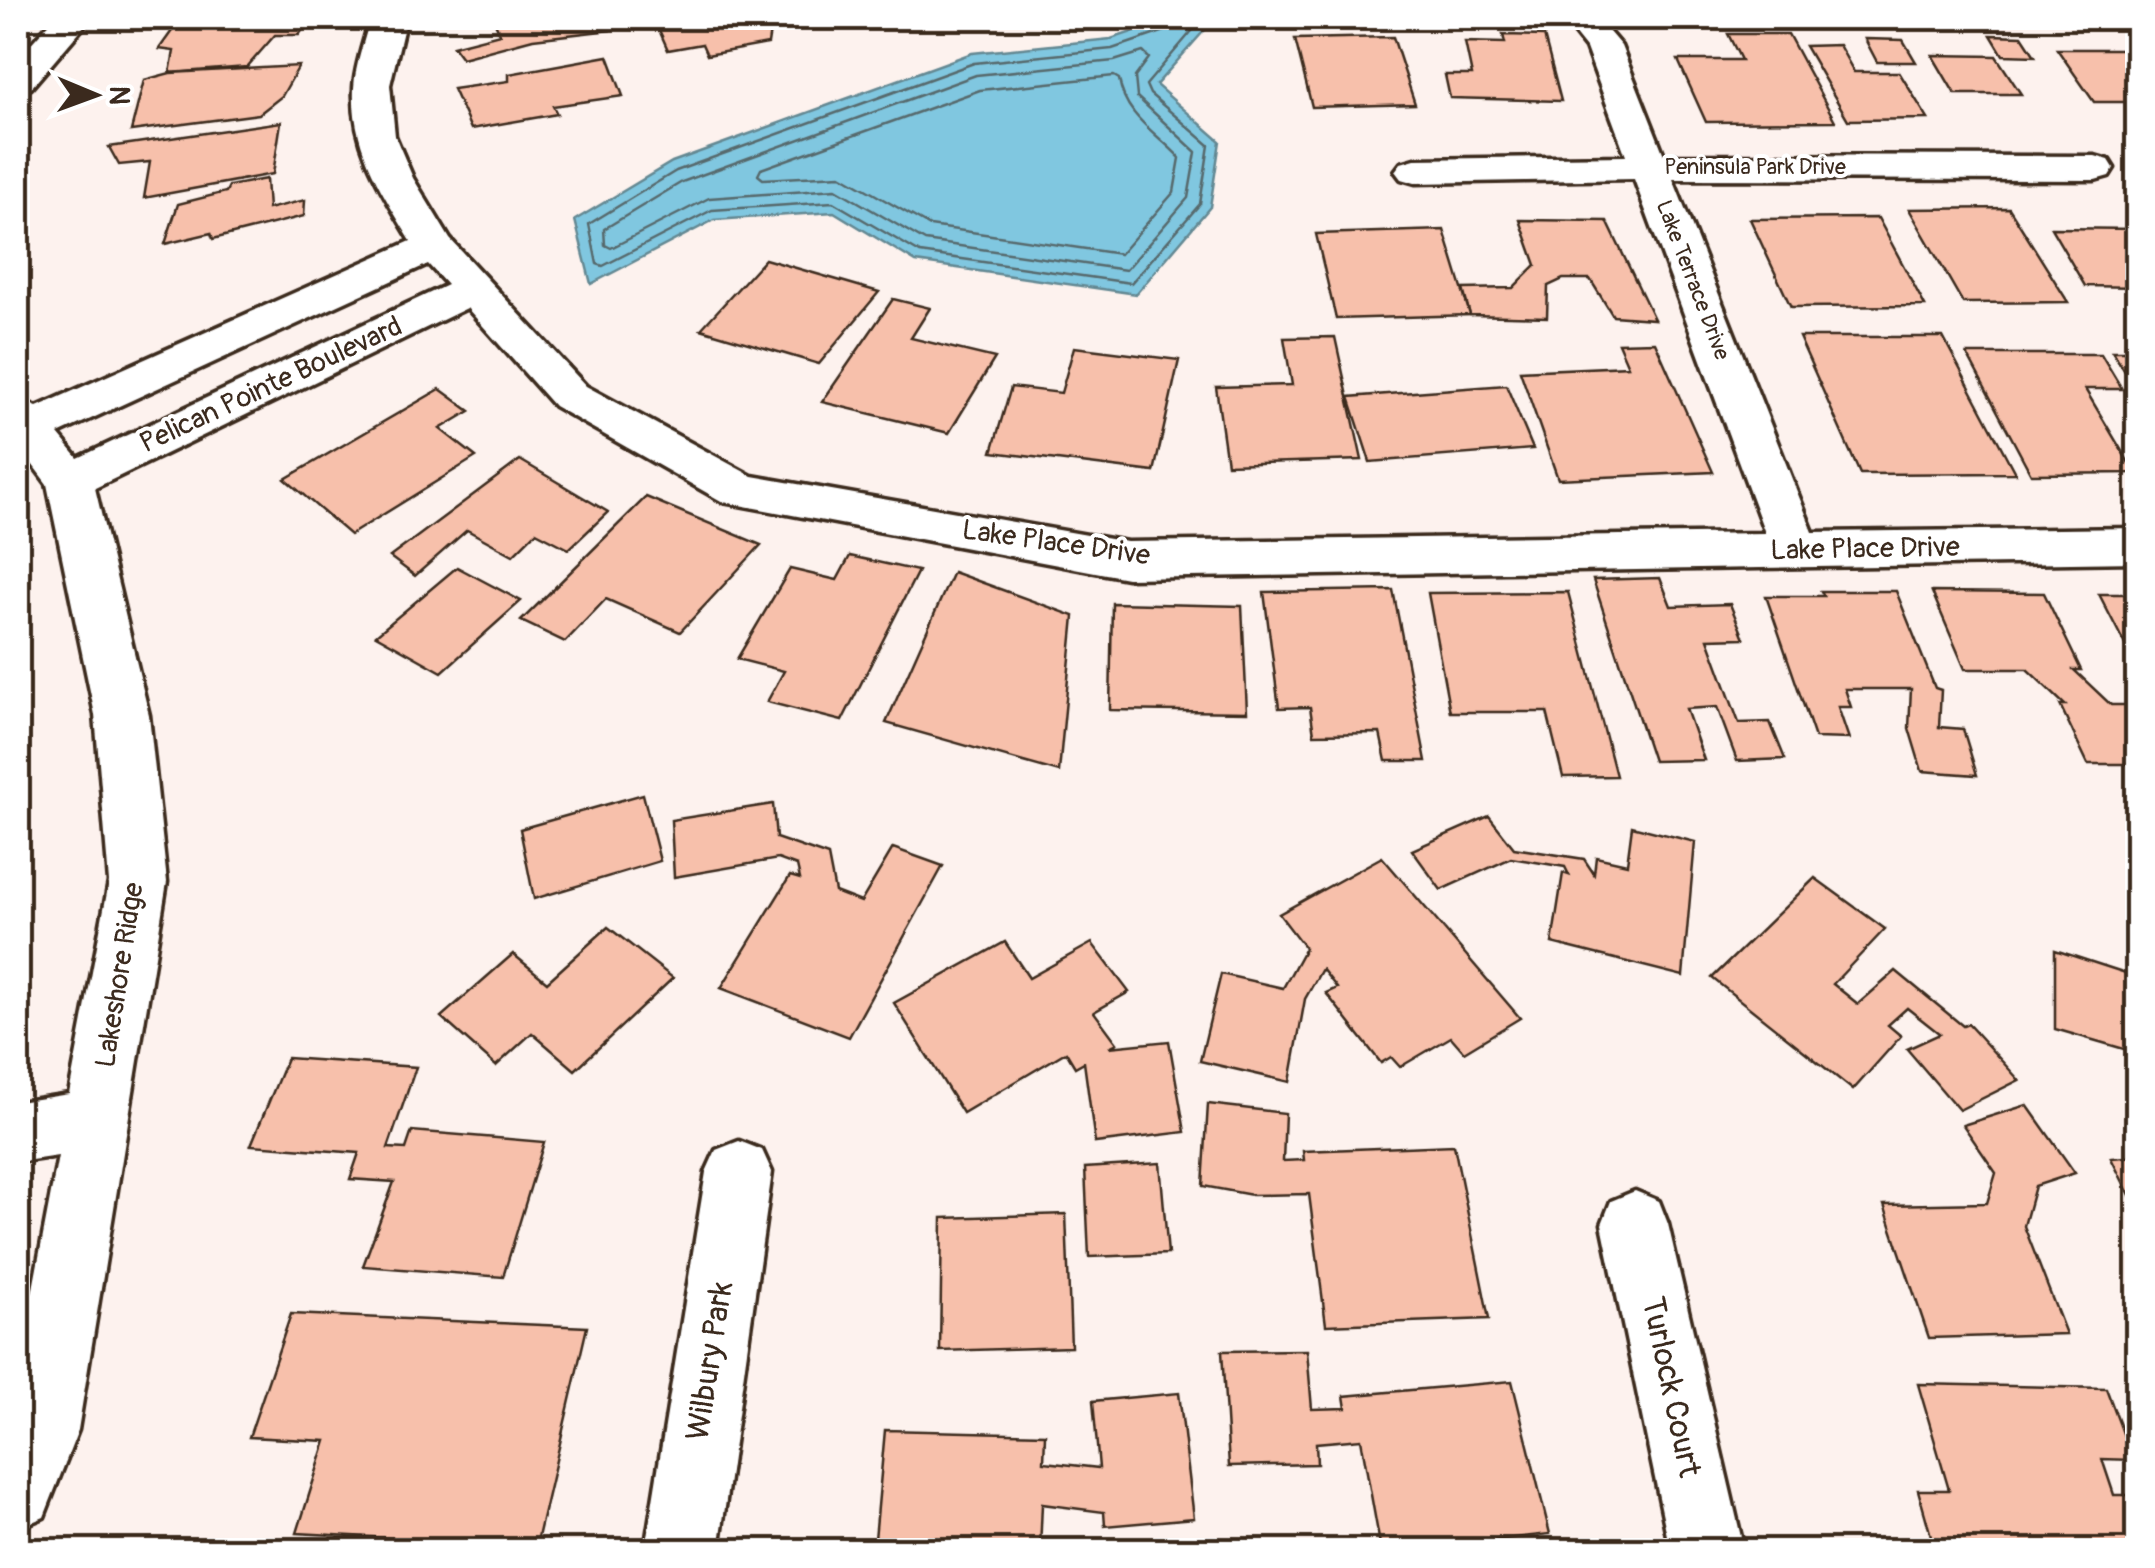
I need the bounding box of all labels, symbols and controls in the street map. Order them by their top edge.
north arrow [45,45,145,145]
text: N [101,86,136,105]
street label: Peninsula Park Drive [1664,153,1846,181]
street label: Lake Terrace Drive [1650,196,1736,364]
street label: Pelican Pointe Boulevard [134,309,408,461]
street label: Lake Place Drive [960,512,1152,574]
street label: Lake Place Drive [1770,530,1960,568]
street label: Lakeshore Ridge [88,880,152,1070]
street label: Wilbury Park [678,1279,742,1443]
street label: Turlock Court [1632,1293,1710,1481]

